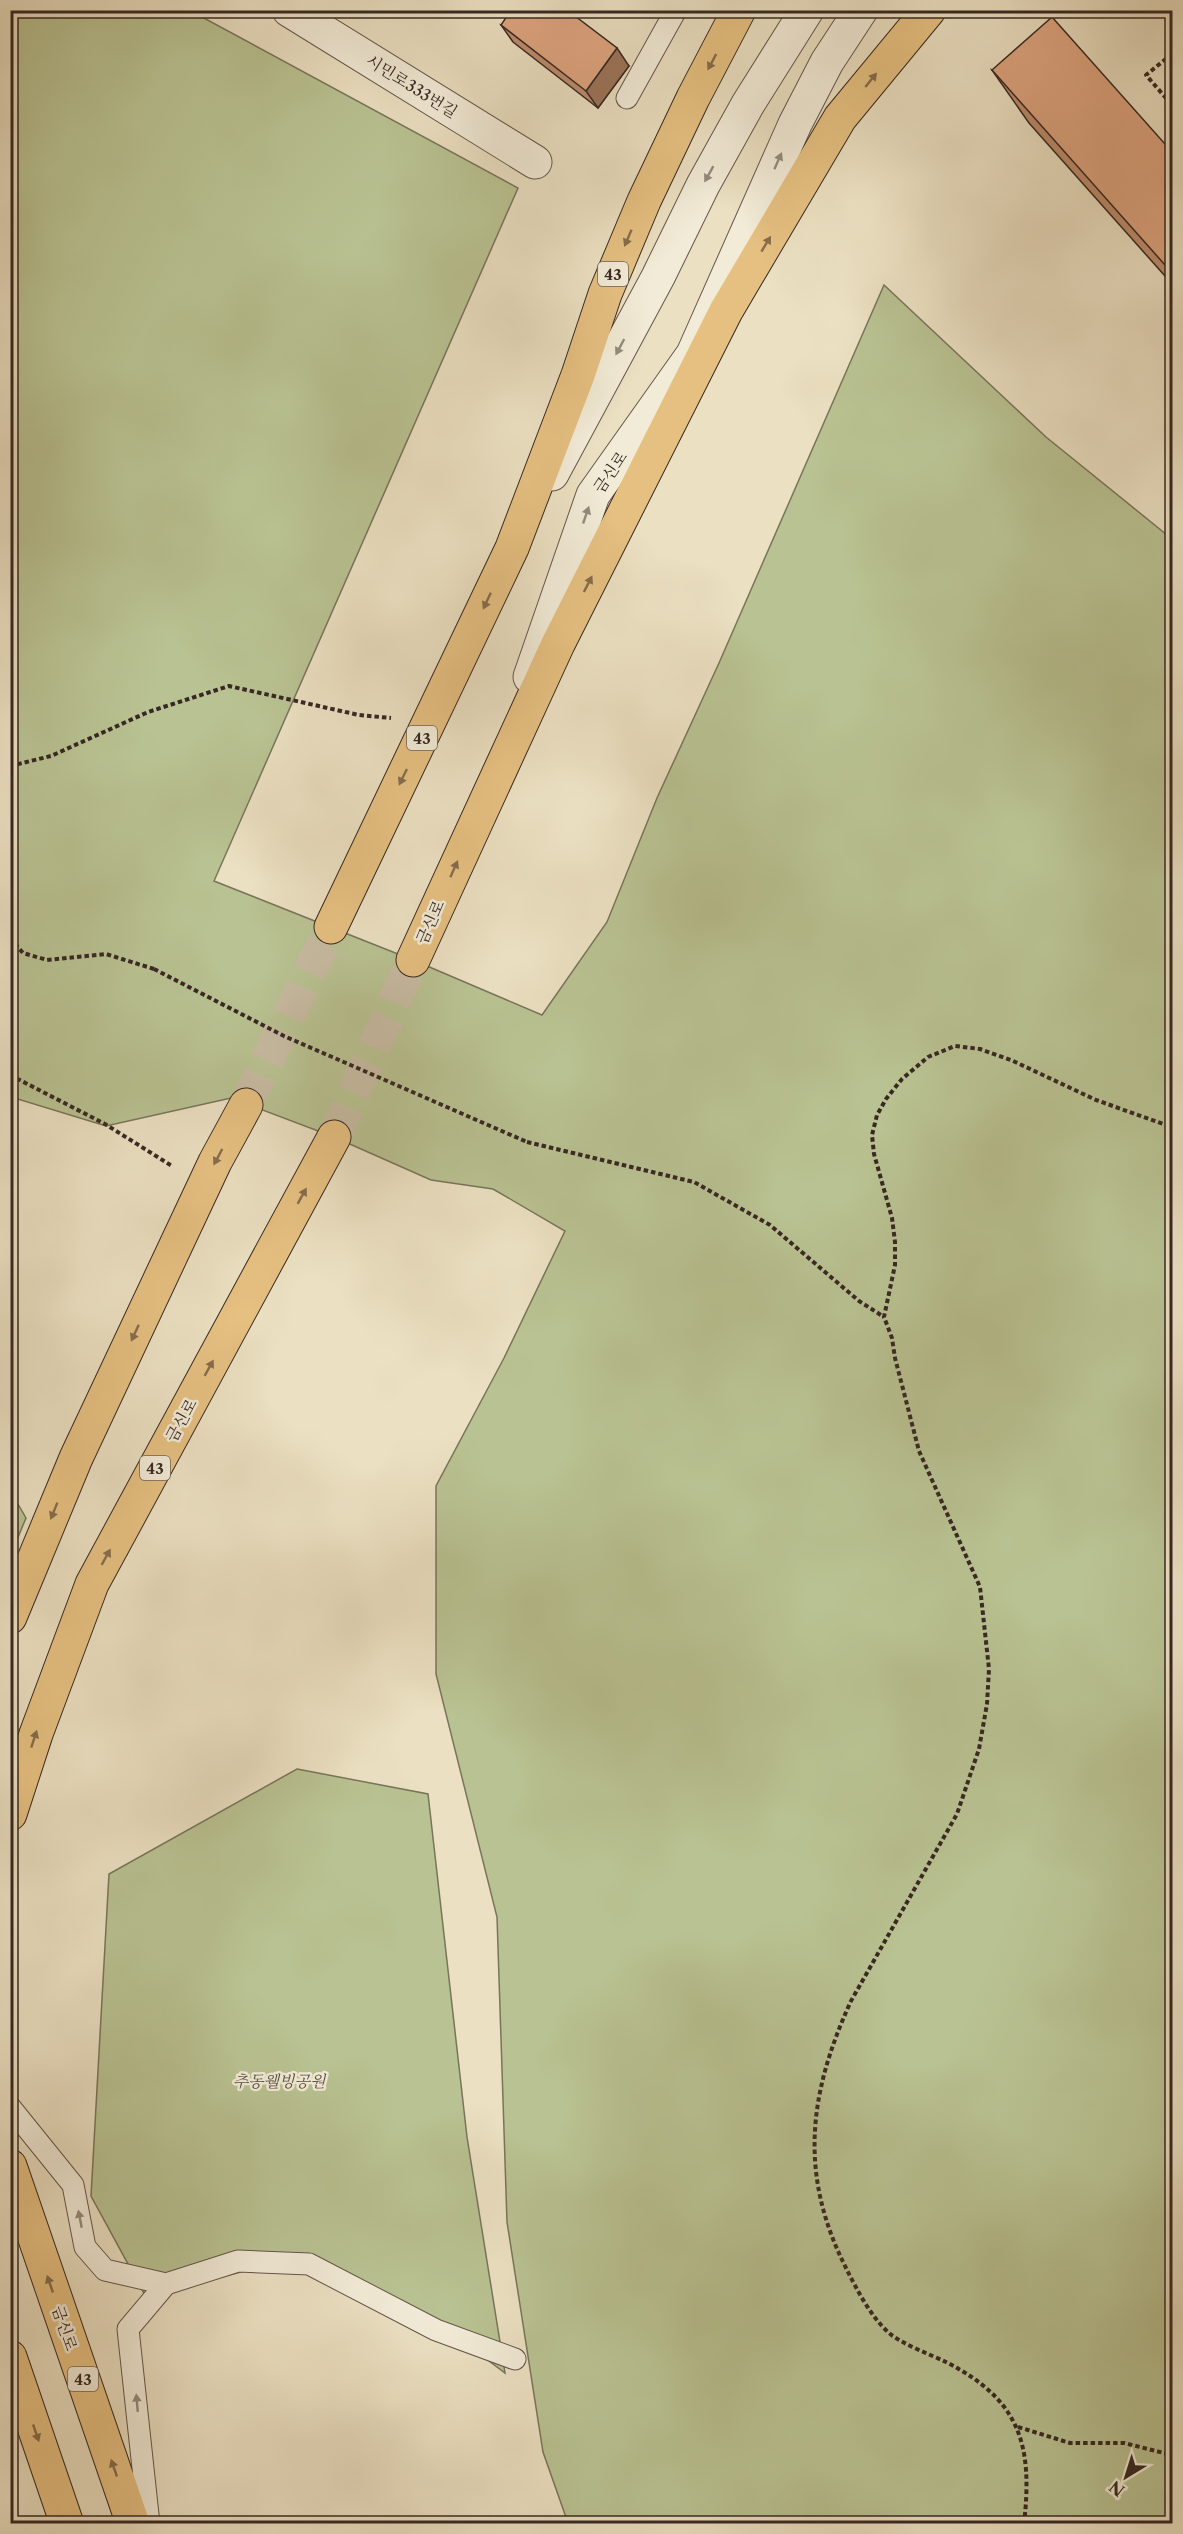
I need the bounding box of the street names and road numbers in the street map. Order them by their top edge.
street label: 시민로333번길 [363,50,461,122]
road number: 43 [598,262,628,286]
street label: 금신로 [589,447,632,497]
road number: 43 [407,726,437,750]
street label: 금신로 [411,896,449,947]
street label: 금신로 [161,1394,201,1445]
road number: 43 [140,1456,170,1480]
street label: 금신로 [48,2303,82,2354]
road number: 43 [68,2367,98,2391]

